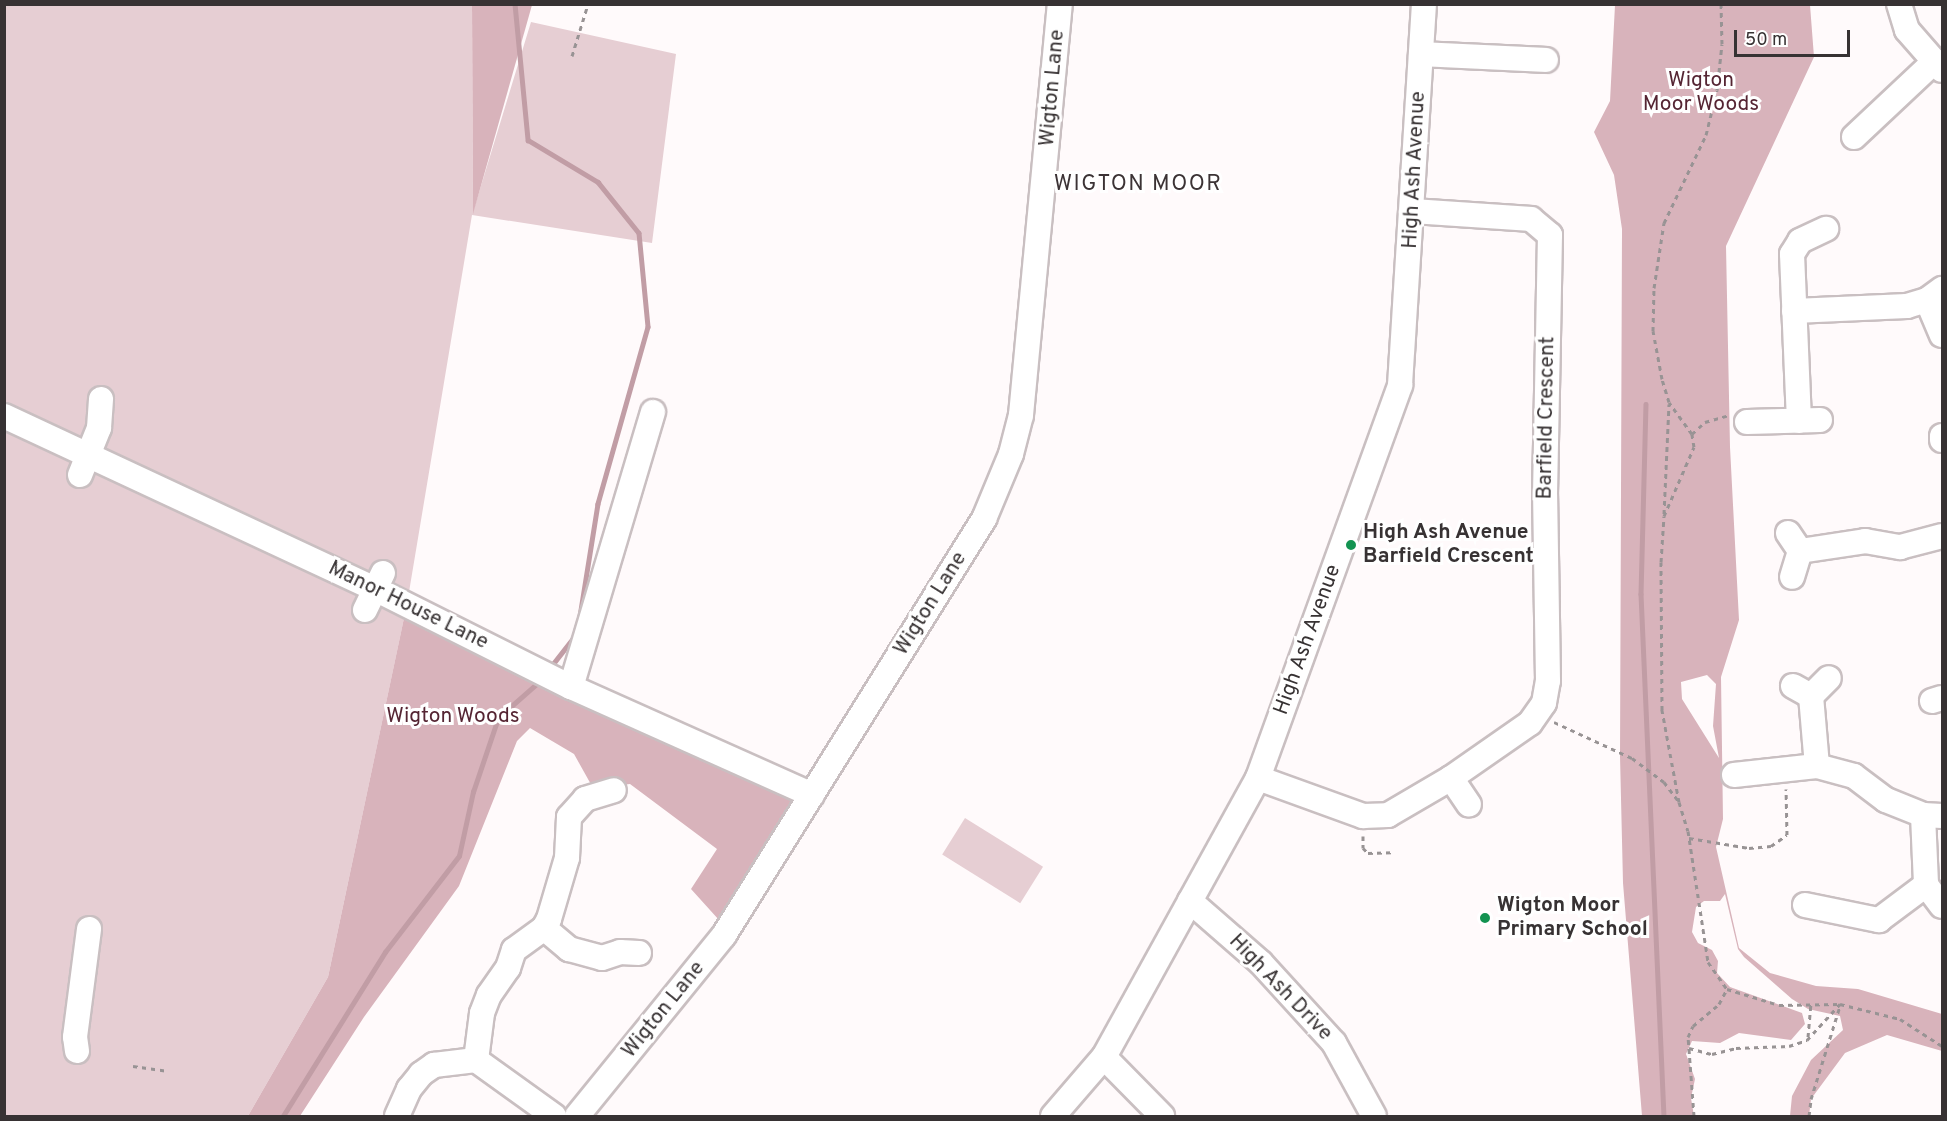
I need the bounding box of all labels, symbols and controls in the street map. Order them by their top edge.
scale bar [1737,18,1852,56]
street label: Wigton Lane [1035,28,1071,148]
text: 50 m [1745,29,1787,52]
park label: Wigton Moor Woods [1643,68,1759,118]
street label: High Ash Avenue [1398,90,1432,250]
district label: WIGTON MOOR [1054,172,1222,198]
street label: Barfield Crescent [1533,336,1561,500]
place label: High Ash Avenue Barfield Crescent [1363,520,1534,570]
marker: High Ash Avenue Barfield Crescent [1344,538,1358,552]
street label: Wigton Lane [889,548,973,660]
street label: Manor House Lane [324,556,492,656]
street label: High Ash Avenue [1269,561,1347,719]
park label: Wigton Woods [386,704,520,730]
place label: Wigton Moor Primary School [1497,893,1648,943]
marker: Wigton Moor Primary School [1478,911,1492,925]
street label: High Ash Drive [1223,929,1337,1047]
street label: Wigton Lane [617,956,711,1064]

